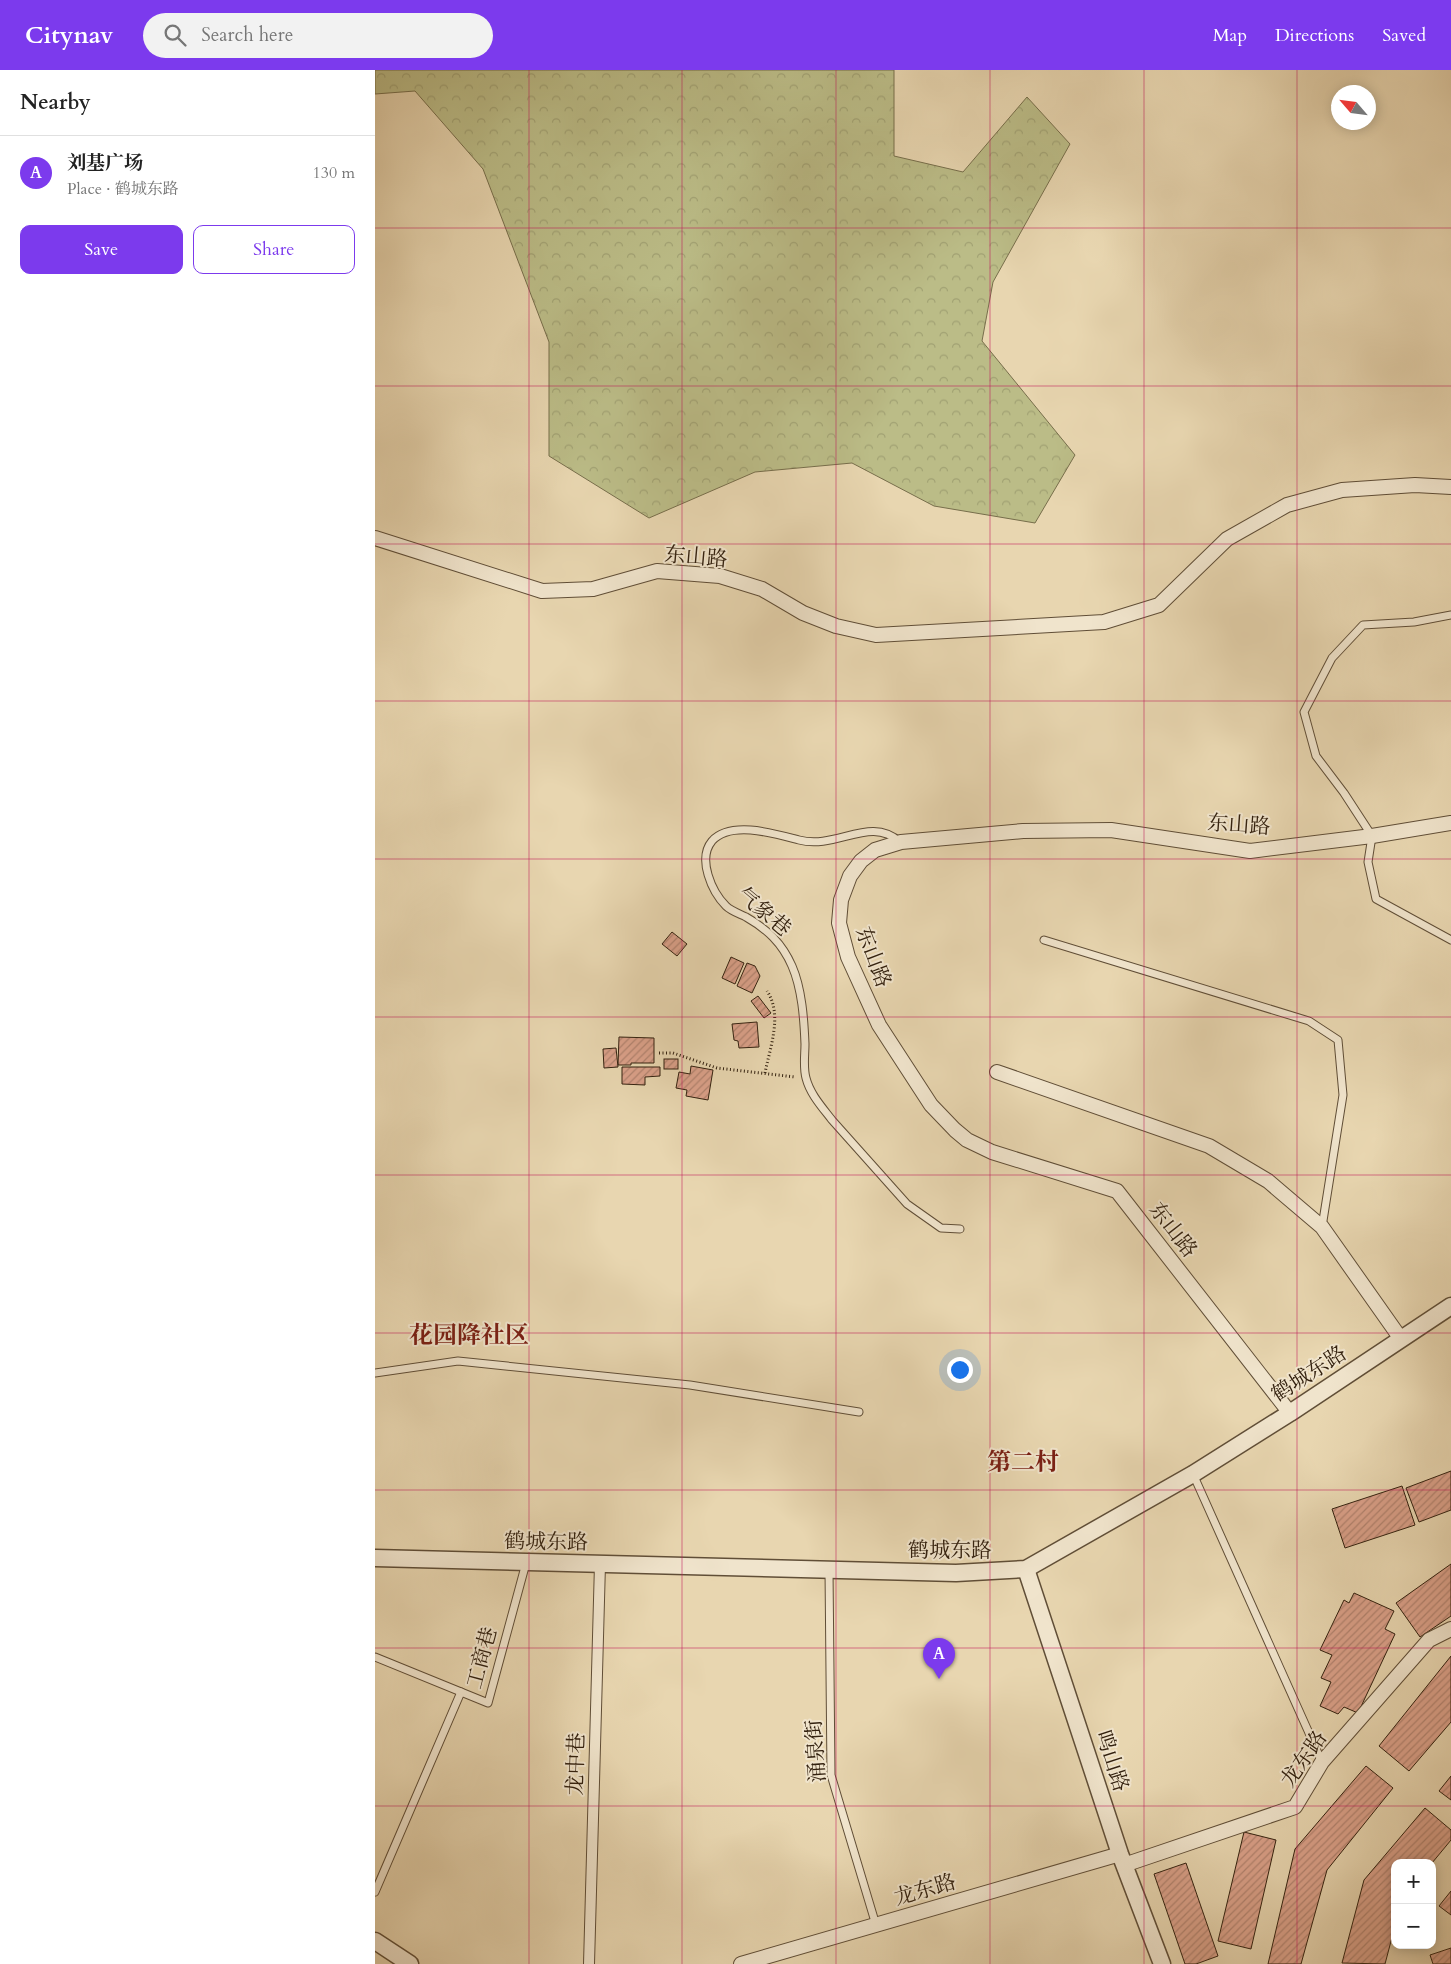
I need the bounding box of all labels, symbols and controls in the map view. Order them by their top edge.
search box [143,13,493,58]
text: Citynav [25,19,113,52]
icon: search [161,21,189,49]
text: Search here [201,22,293,48]
text: Map [1213,23,1247,48]
text: Directions [1275,23,1354,48]
text: Saved [1382,23,1426,48]
north arrow [1331,85,1376,130]
text: Nearby [20,88,91,117]
text: 刘基广场 [67,150,143,176]
text: A [30,162,42,184]
text: 130 m [313,162,355,184]
text: Place · 鹤城东路 [67,178,179,200]
button: Save [20,225,183,274]
button: Share [193,225,355,274]
street label: 东山路 [663,540,729,574]
street label: 东山路 [1207,808,1271,842]
street label: 气象巷 [731,881,797,943]
street label: 东山路 [848,922,898,992]
street label: 东山路 [1142,1196,1204,1264]
district label: 花园降社区 [409,1319,529,1352]
street label: 鹤城东路 [1266,1339,1352,1409]
your location [947,1357,973,1383]
district label: 第二村 [987,1446,1059,1479]
street label: 鹤城东路 [504,1527,588,1557]
street label: 鹤城东路 [908,1536,992,1565]
street label: 工商巷 [460,1624,504,1692]
pin: A [923,1638,955,1679]
street label: 涌泉街 [799,1719,833,1783]
street label: 龙东路 [1274,1725,1334,1793]
street label: 鸣山路 [1088,1727,1136,1795]
street label: 龙中巷 [560,1732,592,1796]
map controls [1391,1859,1436,1949]
button: + [1391,1859,1436,1904]
street label: 龙东路 [891,1867,959,1913]
button: − [1391,1904,1436,1949]

